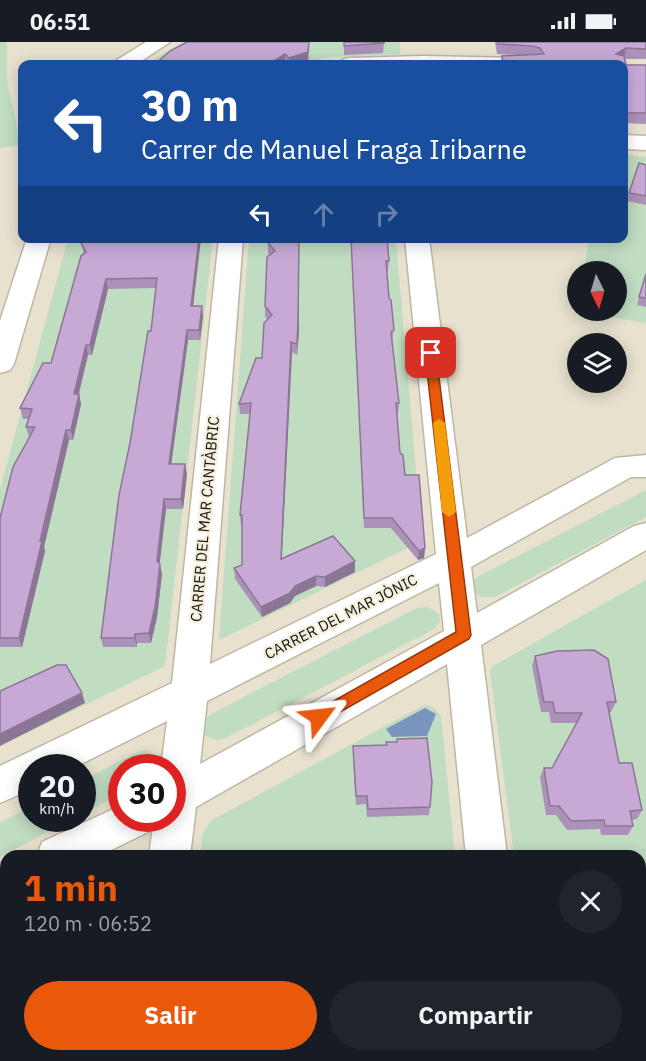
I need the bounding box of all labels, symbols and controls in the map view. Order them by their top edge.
text: 06:51 [30,7,90,36]
text: 30 m [141,78,239,133]
icon: left [42,84,120,162]
text: Carrer de Manuel Fraga Iribarne [141,131,527,166]
icon: left [244,198,277,231]
icon: ahead [307,198,340,231]
icon: right [370,198,403,231]
north arrow [567,261,627,321]
map controls [567,261,627,393]
pin [405,327,456,378]
button: layers [567,333,627,393]
icon: arrive [414,336,447,369]
street label: CARRER DEL MAR CANTÀBRIC [186,415,223,623]
street label: CARRER DEL MAR JÒNIC [261,570,420,663]
position arrow [287,685,351,749]
speed limit sign: 30 [108,754,186,832]
text: 20 [39,766,75,805]
text: km/h [39,799,75,818]
text: 1 min [24,864,118,911]
button: close [559,870,622,933]
text: 120 m · 06:52 [24,910,152,937]
button: Salir [24,981,317,1050]
button: Compartir [329,981,622,1050]

